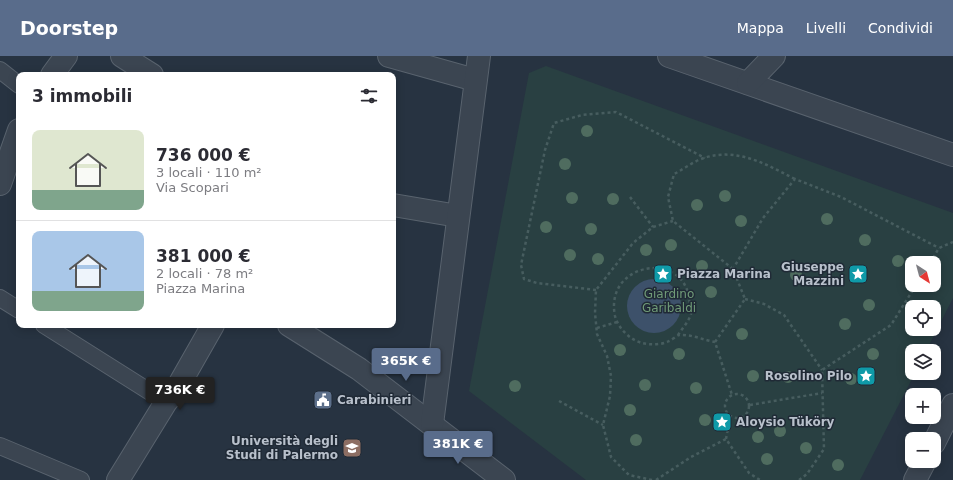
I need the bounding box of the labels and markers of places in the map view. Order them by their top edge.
place label: Giuseppe Mazzini [781,260,844,288]
place icon: Piazza Marina [652,263,674,285]
place icon: Giuseppe Mazzini [847,263,869,285]
place label: Piazza Marina [677,267,771,281]
pin: 365K € [373,348,439,382]
place icon: Rosolino Pilo [855,365,877,387]
place label: Rosolino Pilo [765,369,852,383]
pin: 736K € [147,377,213,411]
public building icon: Carabinieri [312,389,334,411]
place label: Carabinieri [337,393,411,407]
place icon: Aloysio Tüköry [711,411,733,433]
place label: Aloysio Tüköry [736,415,835,429]
pin: 381K € [425,431,491,465]
place label: Università degli Studi di Palermo [226,434,338,462]
school or university icon: Università degli Studi di Palermo [341,437,363,459]

